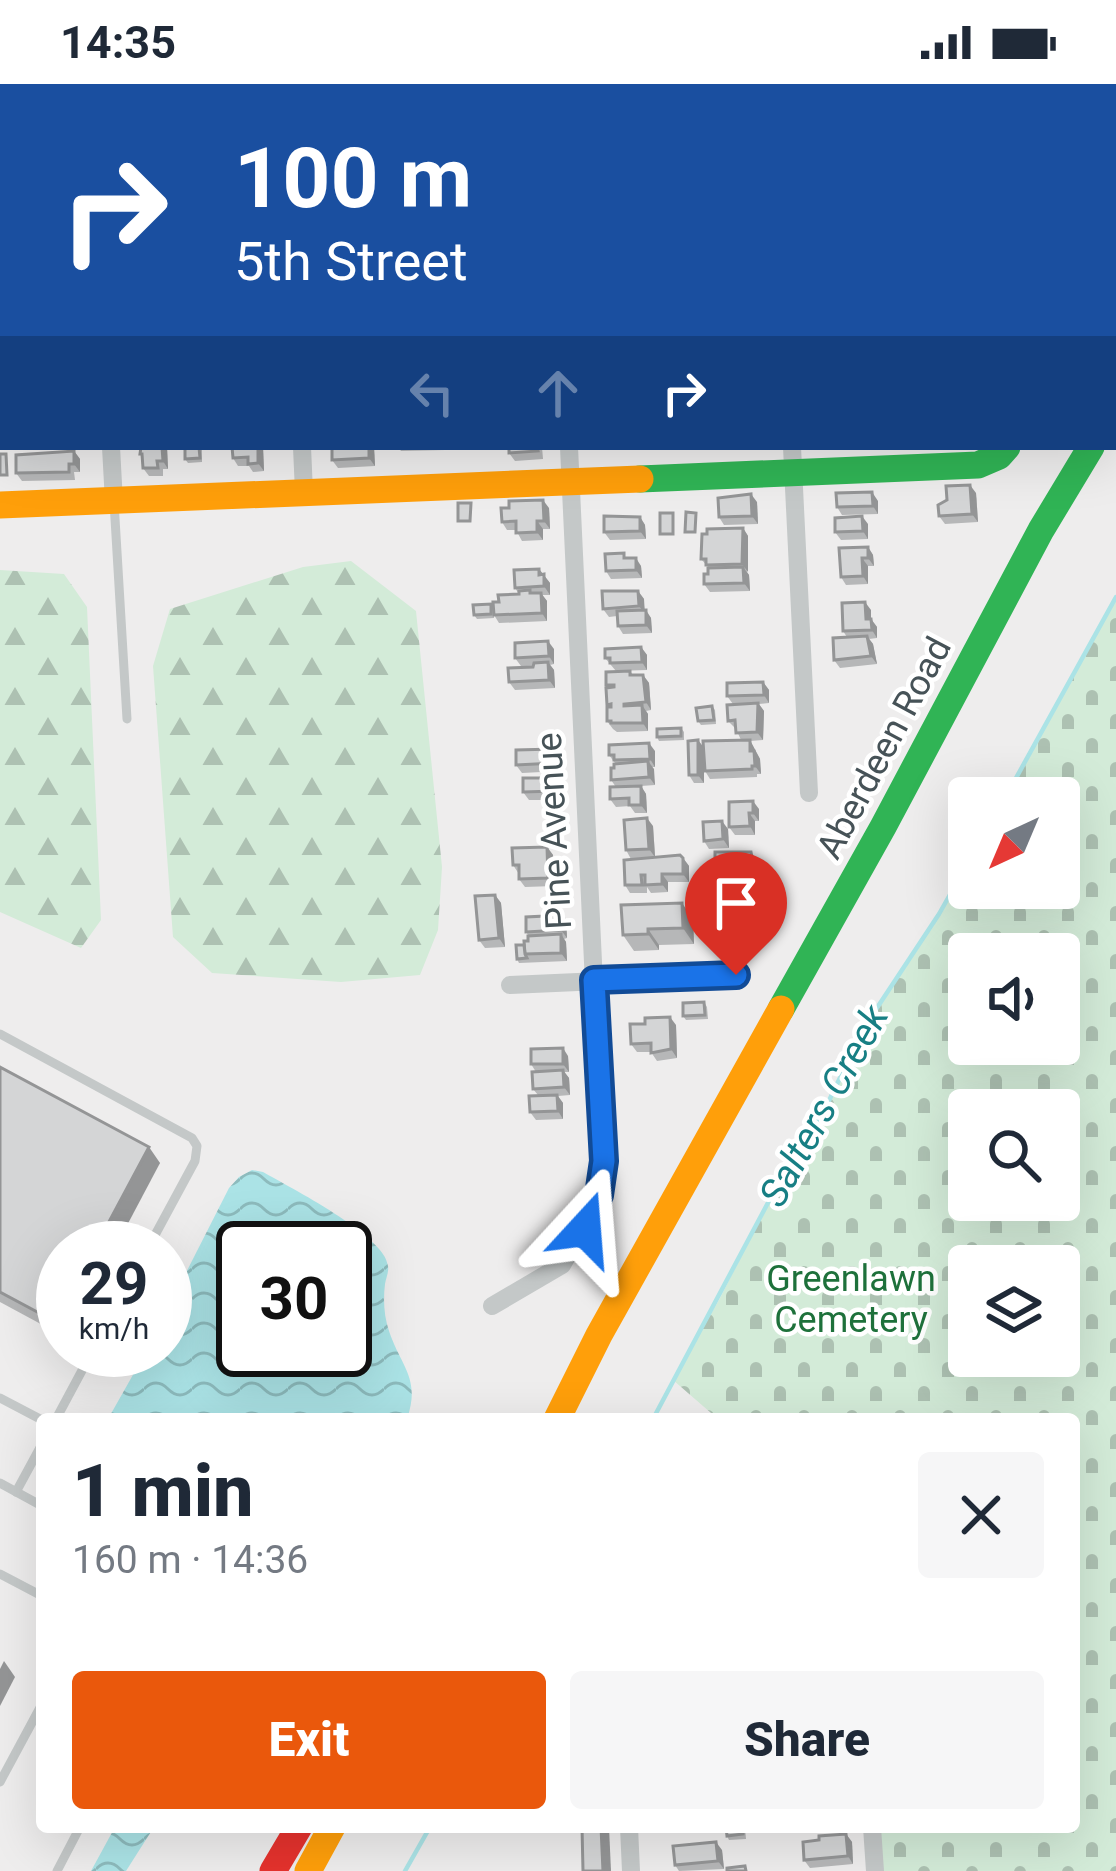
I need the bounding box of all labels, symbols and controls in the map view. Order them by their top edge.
text: 14:35 [60,16,176,69]
text: 100 m [234,129,472,228]
icon: right [36,132,192,288]
text: 5th Street [234,230,468,293]
icon: left [399,360,465,426]
icon: ahead [525,360,591,426]
icon: right [651,360,717,426]
street label: Aberdeen Road [808,630,960,866]
street label: Pine Avenue [528,731,580,931]
north arrow [948,777,1080,909]
map controls [948,777,1080,1377]
pin [685,852,787,975]
icon: arrive [703,870,769,936]
button: sound [948,933,1080,1065]
water label: Salters Creek [750,996,899,1215]
button: search [948,1089,1080,1221]
position arrow [522,1166,648,1292]
speed limit sign: 30 [216,1221,372,1377]
button: layers [948,1245,1080,1377]
text: 29 [80,1248,148,1319]
park label: Greenlawn Cemetery [766,1258,936,1341]
text: km/h [79,1311,149,1346]
text: 1 min [72,1449,254,1534]
button: close [918,1452,1044,1578]
text: 160 m · 14:36 [72,1537,308,1583]
button: Exit [72,1671,546,1809]
button: Share [570,1671,1044,1809]

